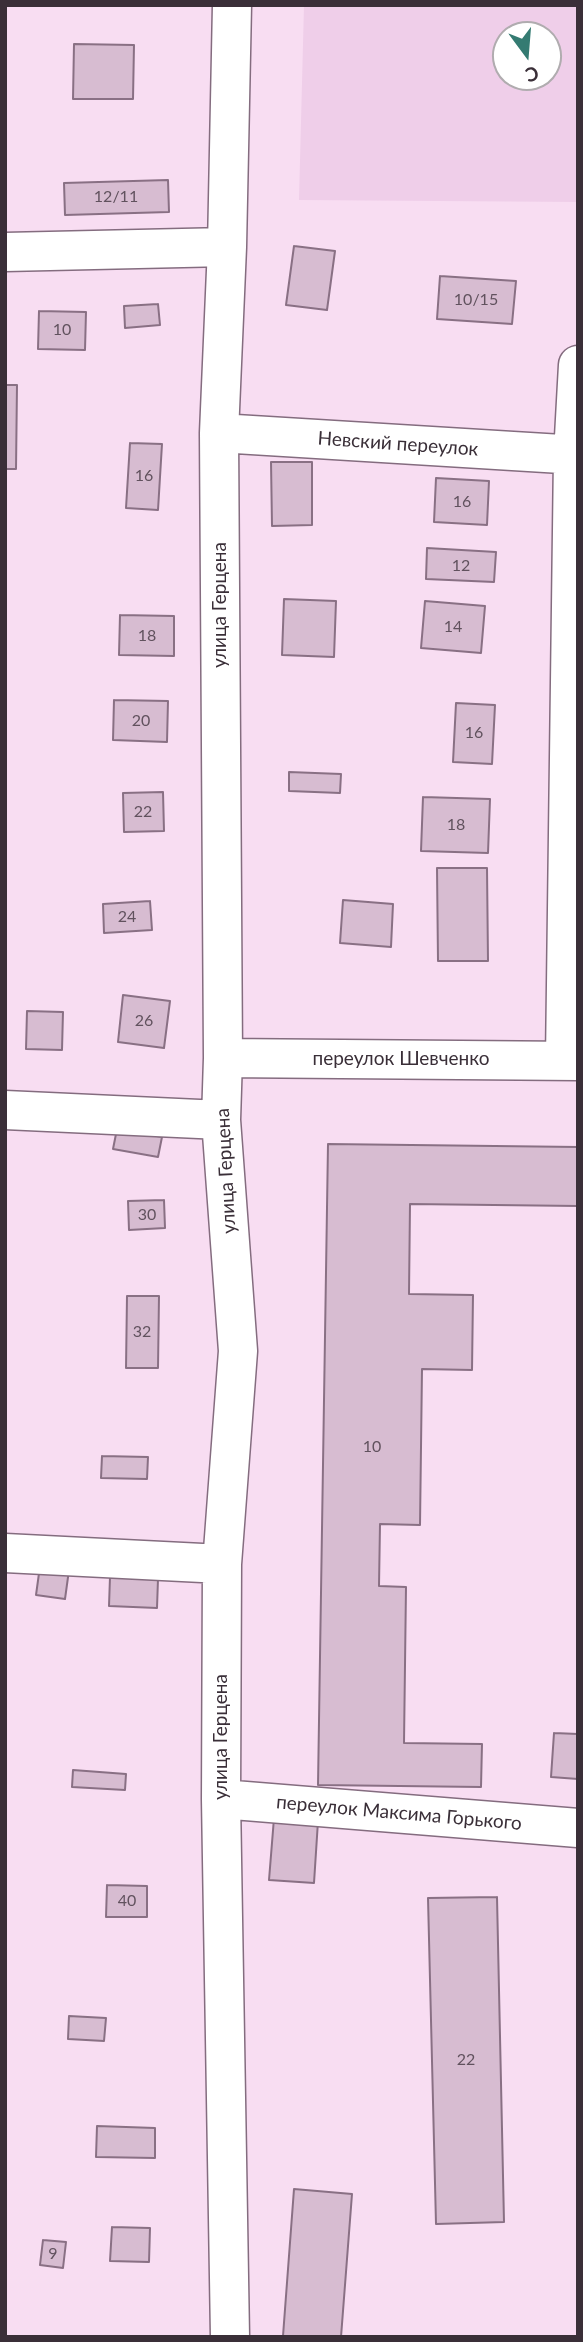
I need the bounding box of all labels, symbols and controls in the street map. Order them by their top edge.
north arrow [492,21,562,91]
text: С [523,62,542,88]
house number: 12/11 [94,187,138,207]
house number: 10/15 [454,290,498,310]
house number: 10 [53,320,71,340]
street label: Невский переулок [317,427,479,461]
house number: 16 [135,466,153,486]
house number: 16 [453,492,471,512]
street label: улица Герцена [209,542,231,668]
house number: 12 [452,556,470,576]
house number: 14 [444,617,462,637]
house number: 18 [138,626,156,646]
house number: 20 [132,711,150,731]
house number: 16 [465,723,483,743]
house number: 22 [134,802,152,822]
house number: 18 [447,815,465,835]
house number: 24 [118,907,136,927]
house number: 26 [135,1011,153,1031]
street label: переулок Шевченко [312,1048,490,1070]
street label: улица Герцена [211,1108,241,1234]
house number: 30 [138,1205,156,1225]
house number: 32 [133,1322,151,1342]
house number: 10 [363,1437,381,1457]
street label: улица Герцена [210,1674,232,1800]
street label: переулок Максима Горького [275,1791,523,1835]
house number: 40 [118,1891,136,1911]
house number: 22 [457,2050,475,2070]
house number: 9 [48,2244,58,2264]

